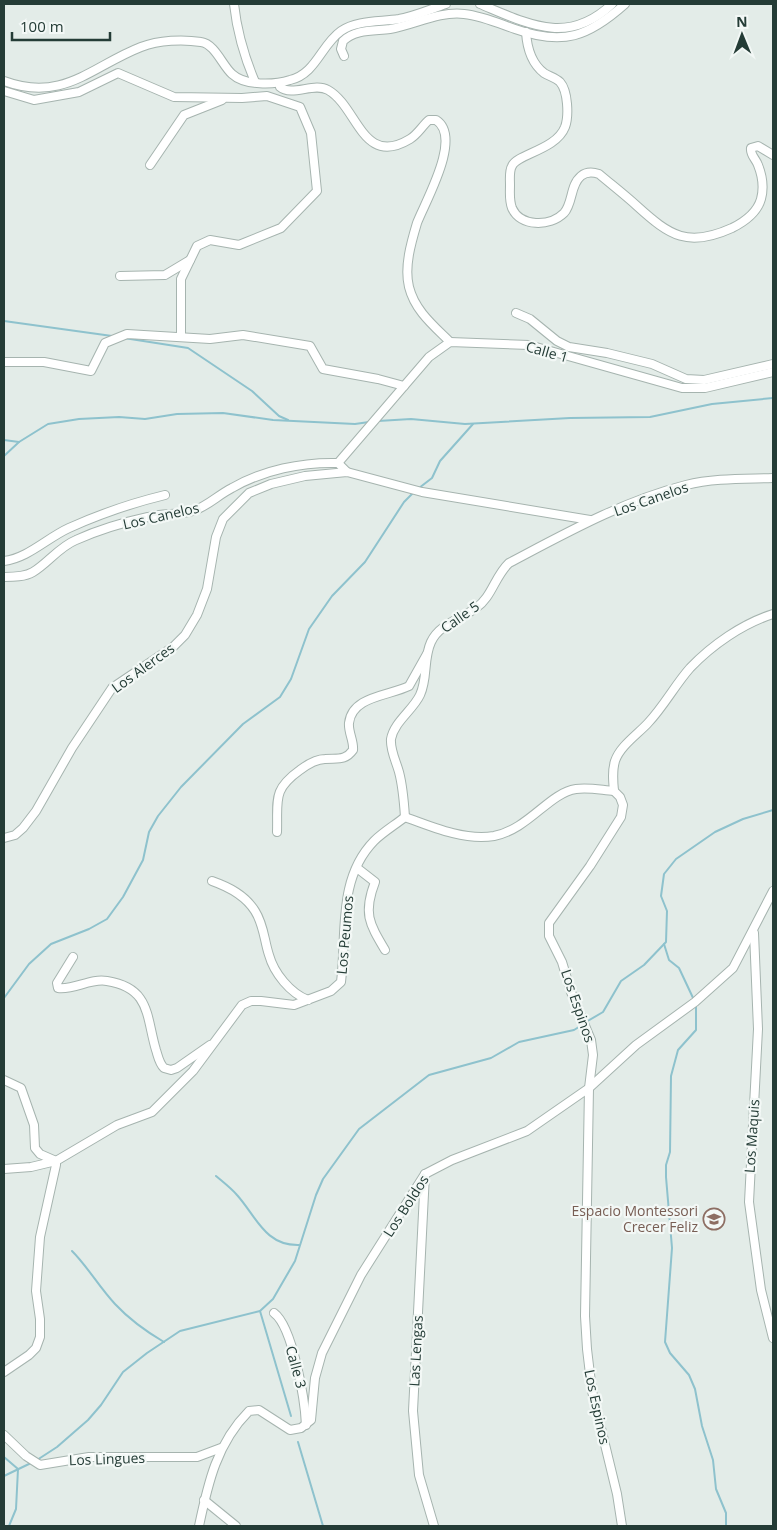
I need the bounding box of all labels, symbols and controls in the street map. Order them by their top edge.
scale bar [12,10,110,42]
north arrow [717,10,767,60]
text: N [736,12,748,31]
text: 100 m [20,16,64,36]
street label: Calle 1 [524,336,571,367]
street label: Los Canelos [611,477,691,520]
street label: Los Canelos [121,497,201,534]
street label: Calle 5 [437,596,483,637]
street label: Los Alerces [107,638,178,697]
street label: Los Peumos [332,894,357,975]
street label: Los Espinos [557,967,600,1045]
street label: Los Maquis [739,1098,764,1173]
street label: Los Boldos [378,1171,433,1241]
place label: Espacio Montessori Crecer Feliz [571,1201,698,1236]
school or university icon: Espacio Montessori Crecer Feliz [702,1207,726,1231]
street label: Las Lengas [404,1315,427,1387]
street label: Calle 3 [282,1344,311,1390]
street label: Los Espinos [580,1368,615,1446]
street label: Los Lingues [69,1448,146,1469]

